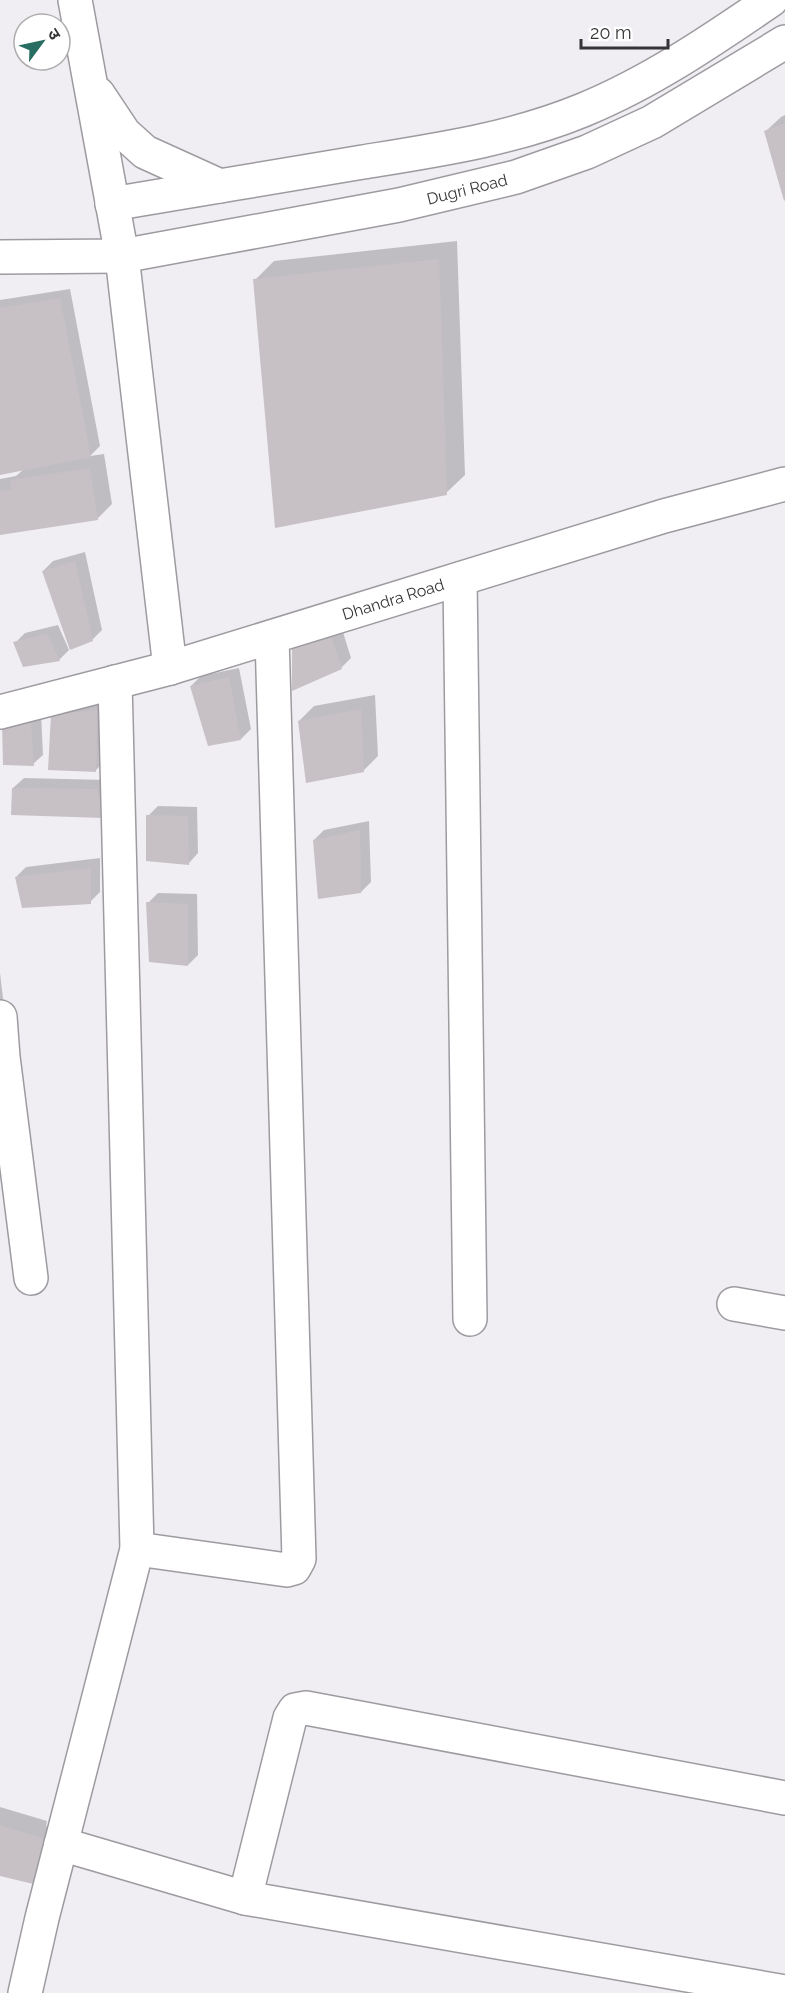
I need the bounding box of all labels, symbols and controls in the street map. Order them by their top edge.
north arrow [12,12,72,72]
scale bar [581,12,668,50]
text: 20 m [590,22,632,43]
text: उ [44,25,65,44]
street label: Dugri Road [425,170,509,209]
street label: Dhandra Road [340,575,446,624]

